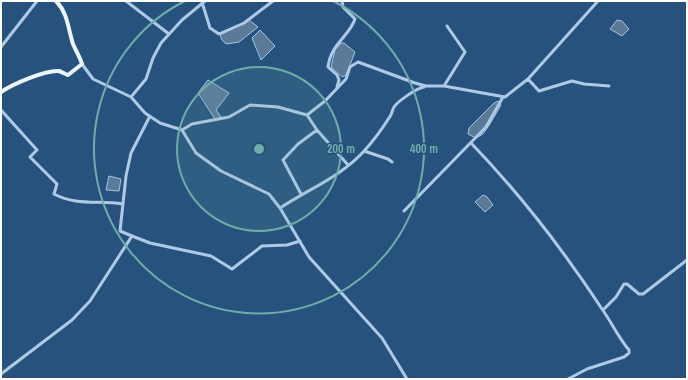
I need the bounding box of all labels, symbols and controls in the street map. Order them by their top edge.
text: 200 m [327,141,355,157]
text: 400 m [410,141,438,157]
centre of rings [252,142,266,156]

